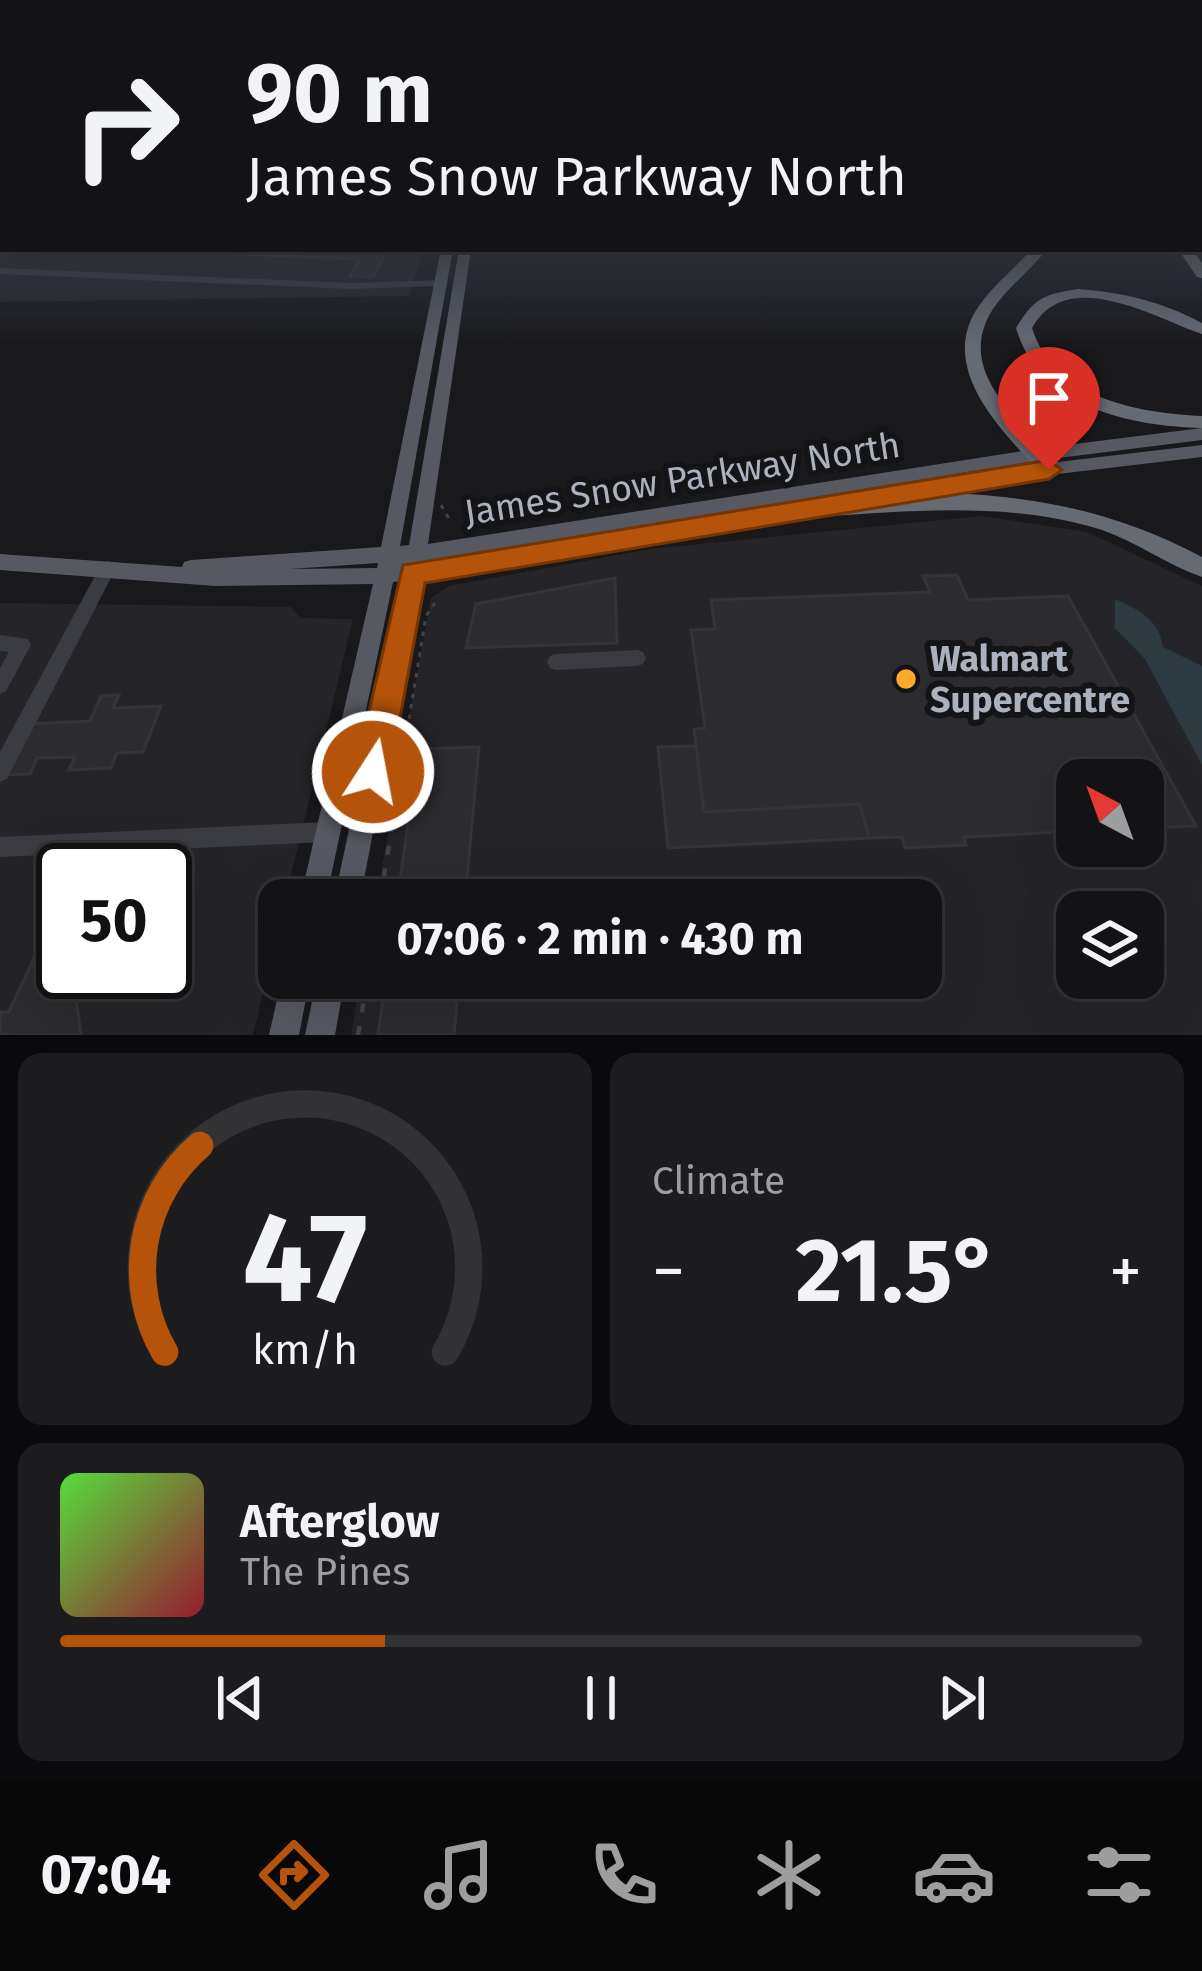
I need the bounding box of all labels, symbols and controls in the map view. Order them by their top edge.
text: 90 m [246,43,433,144]
icon: right [48,48,204,204]
text: James Snow Parkway North [246,145,907,209]
pin [998,347,1100,470]
icon: arrive [1016,365,1082,431]
street label: James Snow Parkway North [461,423,903,535]
place label: Walmart Supercentre [930,637,1130,722]
marker: Walmart Supercentre [893,666,919,692]
position arrow [310,709,436,835]
north arrow [1056,759,1164,867]
map controls [1056,759,1164,999]
speed limit sign: 50 [36,843,192,999]
button: layers [1056,891,1164,999]
text: 07:06 · 2 min · 430 m [397,912,803,966]
text: Climate [652,1158,785,1204]
text: 47 [242,1184,368,1334]
text: 21.5° [796,1217,999,1325]
text: − [652,1232,685,1311]
text: + [1109,1232,1142,1311]
text: km/h [252,1324,358,1375]
text: Afterglow [240,1495,439,1549]
text: The Pines [240,1549,411,1595]
icon: previous [207,1665,273,1731]
icon: pause [568,1665,634,1731]
icon: next [929,1665,995,1731]
icon: directions [252,1833,336,1917]
icon: music [417,1833,501,1917]
icon: phone [582,1833,666,1917]
icon: climate [747,1833,831,1917]
icon: car [912,1833,996,1917]
icon: filters [1077,1833,1161,1917]
text: 07:04 [41,1843,171,1907]

